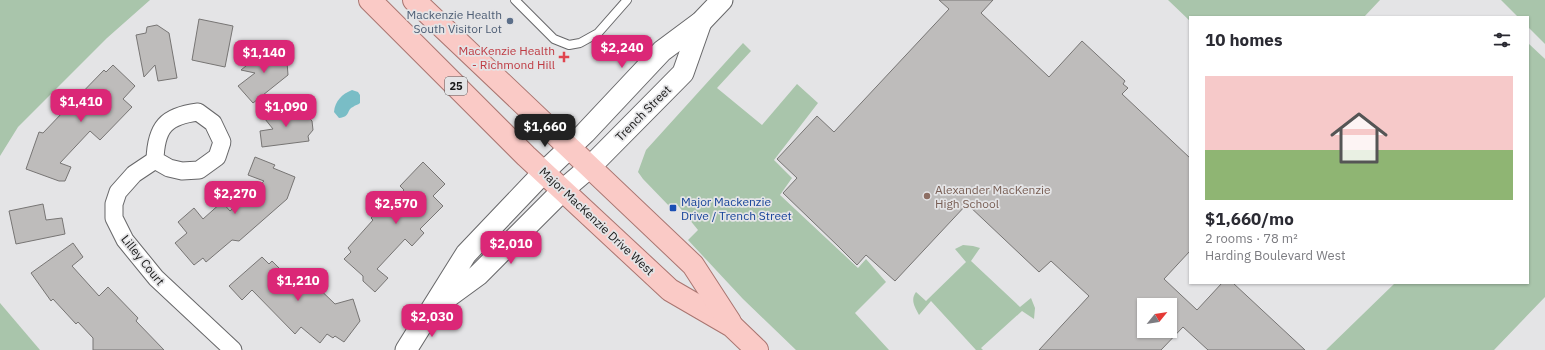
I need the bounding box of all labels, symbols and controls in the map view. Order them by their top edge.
place label: Mackenzie Health South Visitor Lot [407,7,502,36]
marker: Mackenzie Health South Visitor Lot [505,16,515,26]
text: 10 homes [1205,29,1282,51]
icon: filters [1491,29,1513,51]
pin: $2,240 [589,35,655,69]
text: $2,240 [600,39,644,56]
pin: $1,140 [231,40,297,74]
place label: MacKenzie Health - Richmond Hill [458,43,555,72]
text: $1,140 [242,44,286,61]
marker: MacKenzie Health - Richmond Hill [558,51,570,63]
road number: 25 [445,77,467,95]
street label: Trench Street [612,82,674,144]
pin: $1,410 [48,89,114,123]
text: $1,410 [59,93,103,110]
pin: $1,090 [253,94,319,128]
text: $1,090 [264,98,308,115]
icon: home [1323,102,1395,174]
pin: $1,660 [512,114,578,148]
text: $1,660 [523,118,567,135]
street label: Major MacKenzie Drive West [536,164,658,278]
pin: $2,270 [202,181,268,215]
place label: Alexander MacKenzie High School [935,182,1051,211]
text: $2,270 [213,185,257,202]
pin: $2,570 [363,191,429,225]
marker: Alexander MacKenzie High School [922,191,932,201]
place label: Major Mackenzie Drive / Trench Street [681,194,792,223]
text: $2,570 [374,195,418,212]
marker: Major Mackenzie Drive / Trench Street [668,203,678,213]
text: $1,660/mo [1205,208,1294,230]
text: 2 rooms · 78 m² [1205,230,1298,247]
pin: $2,010 [478,231,544,265]
street label: Lilley Court [118,232,168,288]
text: $2,010 [489,235,533,252]
text: Harding Boulevard West [1205,247,1346,264]
pin: $1,210 [265,268,331,302]
text: $1,210 [276,272,320,289]
north arrow [1137,298,1177,338]
map controls [1137,298,1177,338]
pin: $2,030 [399,304,465,338]
text: $2,030 [410,308,454,325]

